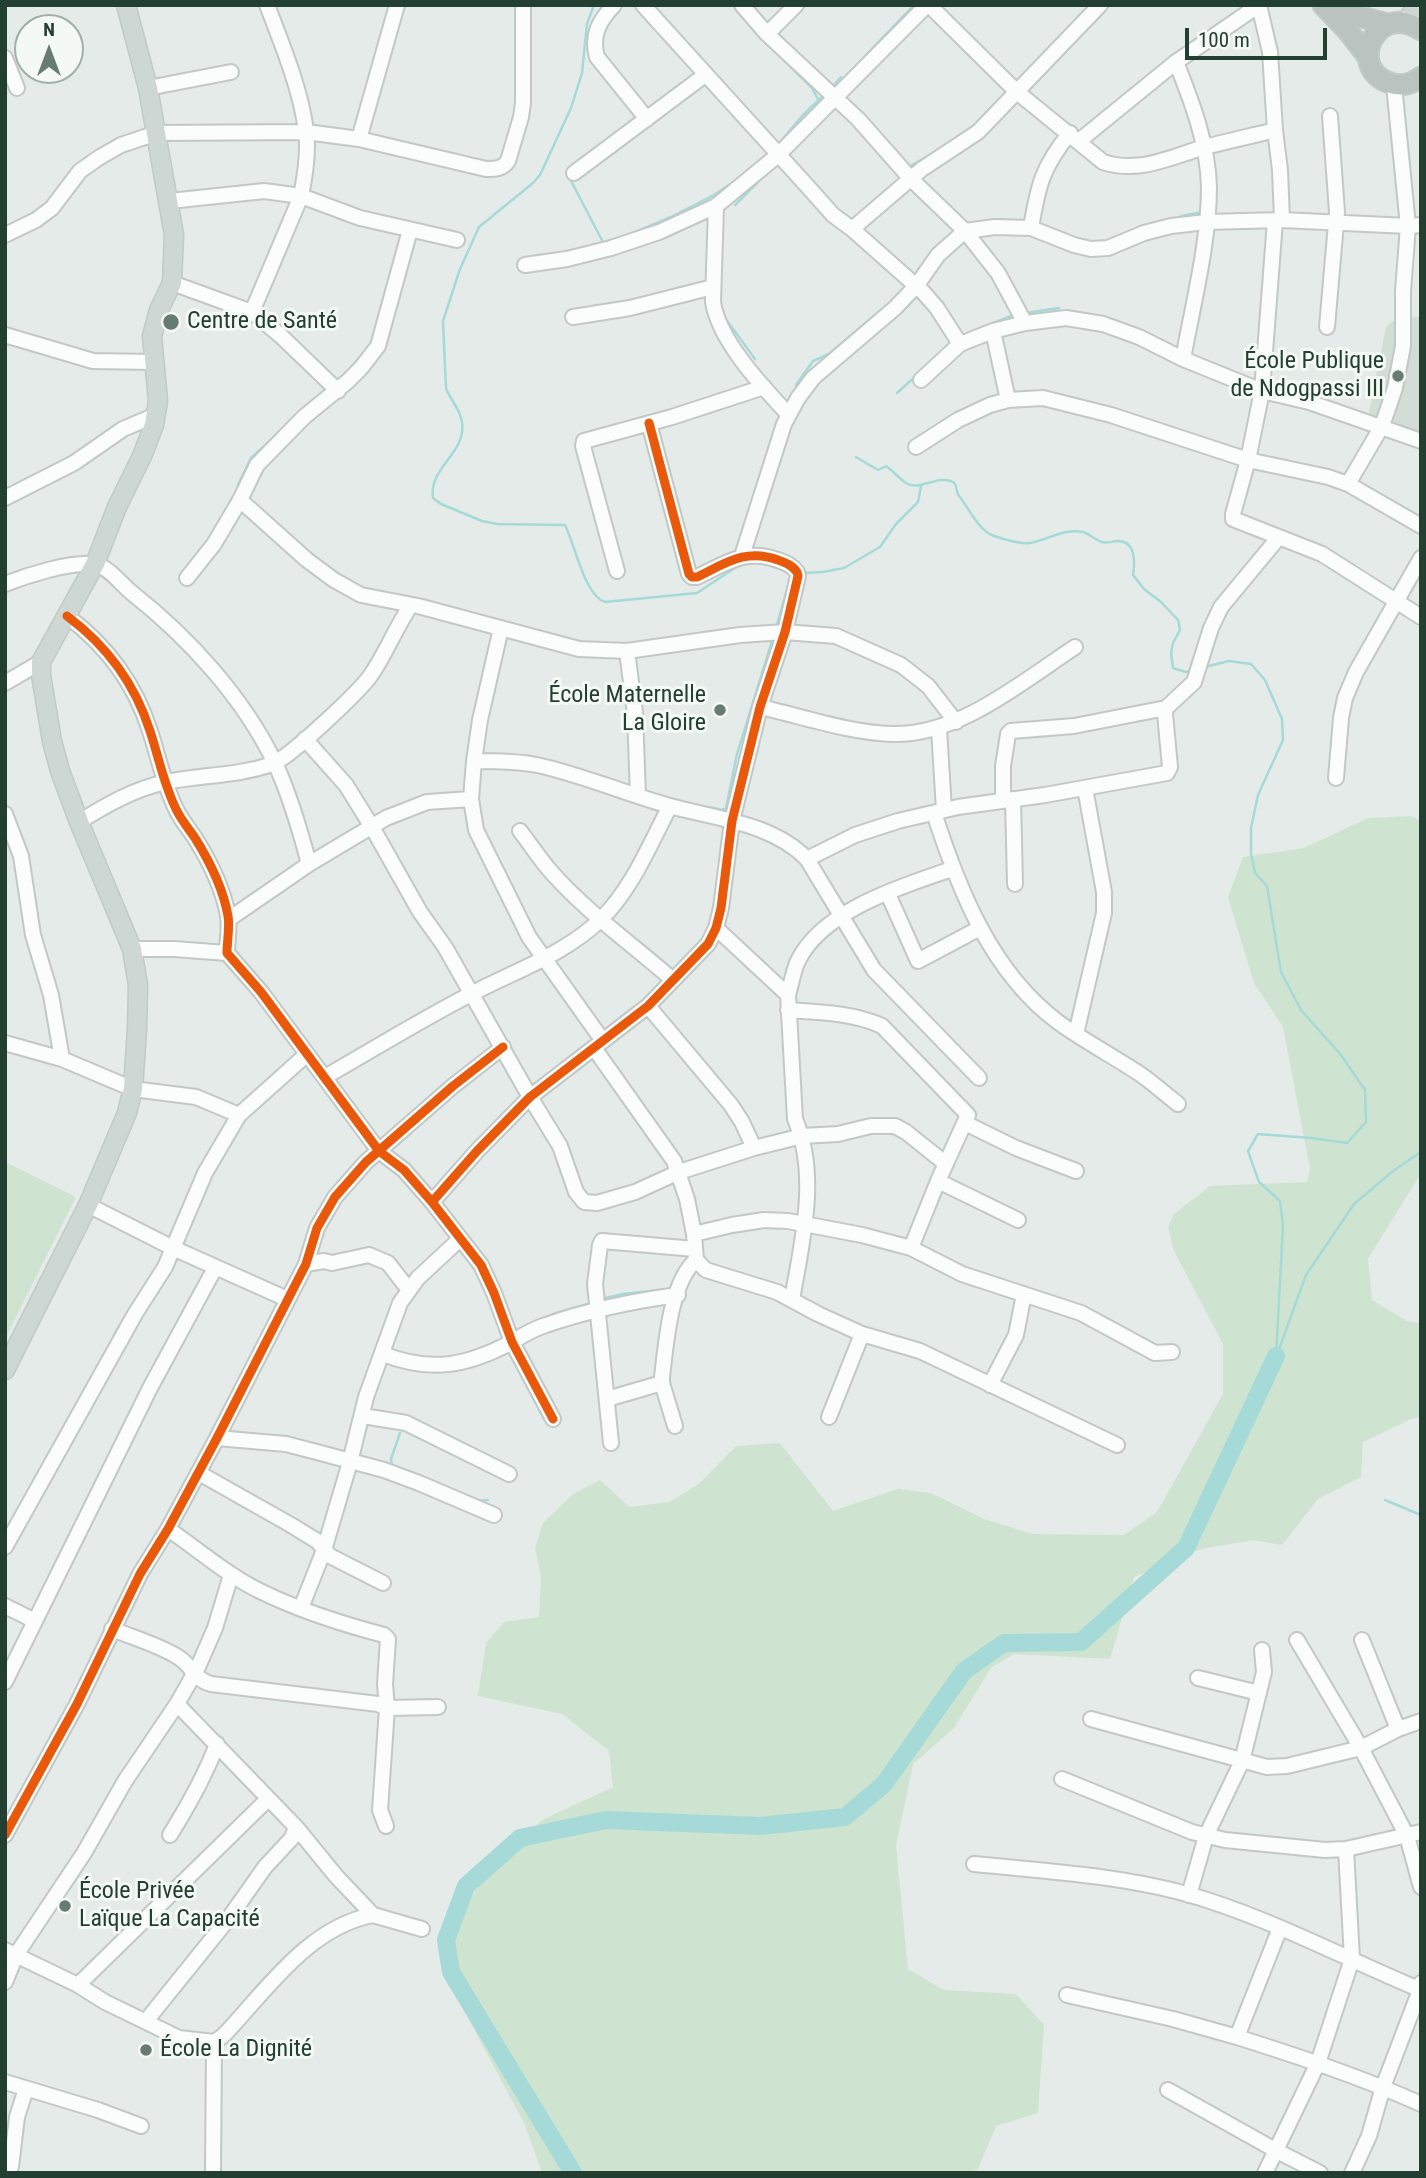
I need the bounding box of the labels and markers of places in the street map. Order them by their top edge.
place label: Centre de Santé [187,308,337,336]
marker: Centre de Santé [161,312,181,332]
place label: École Publique de Ndogpassi III [1230,348,1384,404]
marker: École Publique de Ndogpassi III [1390,368,1406,384]
place label: École Maternelle La Gloire [548,682,706,738]
marker: École Maternelle La Gloire [712,702,728,718]
place label: École Privée Laïque La Capacité [79,1878,260,1934]
marker: École Privée Laïque La Capacité [57,1898,73,1914]
place label: École La Dignité [160,2036,312,2064]
marker: École La Dignité [138,2042,154,2058]

